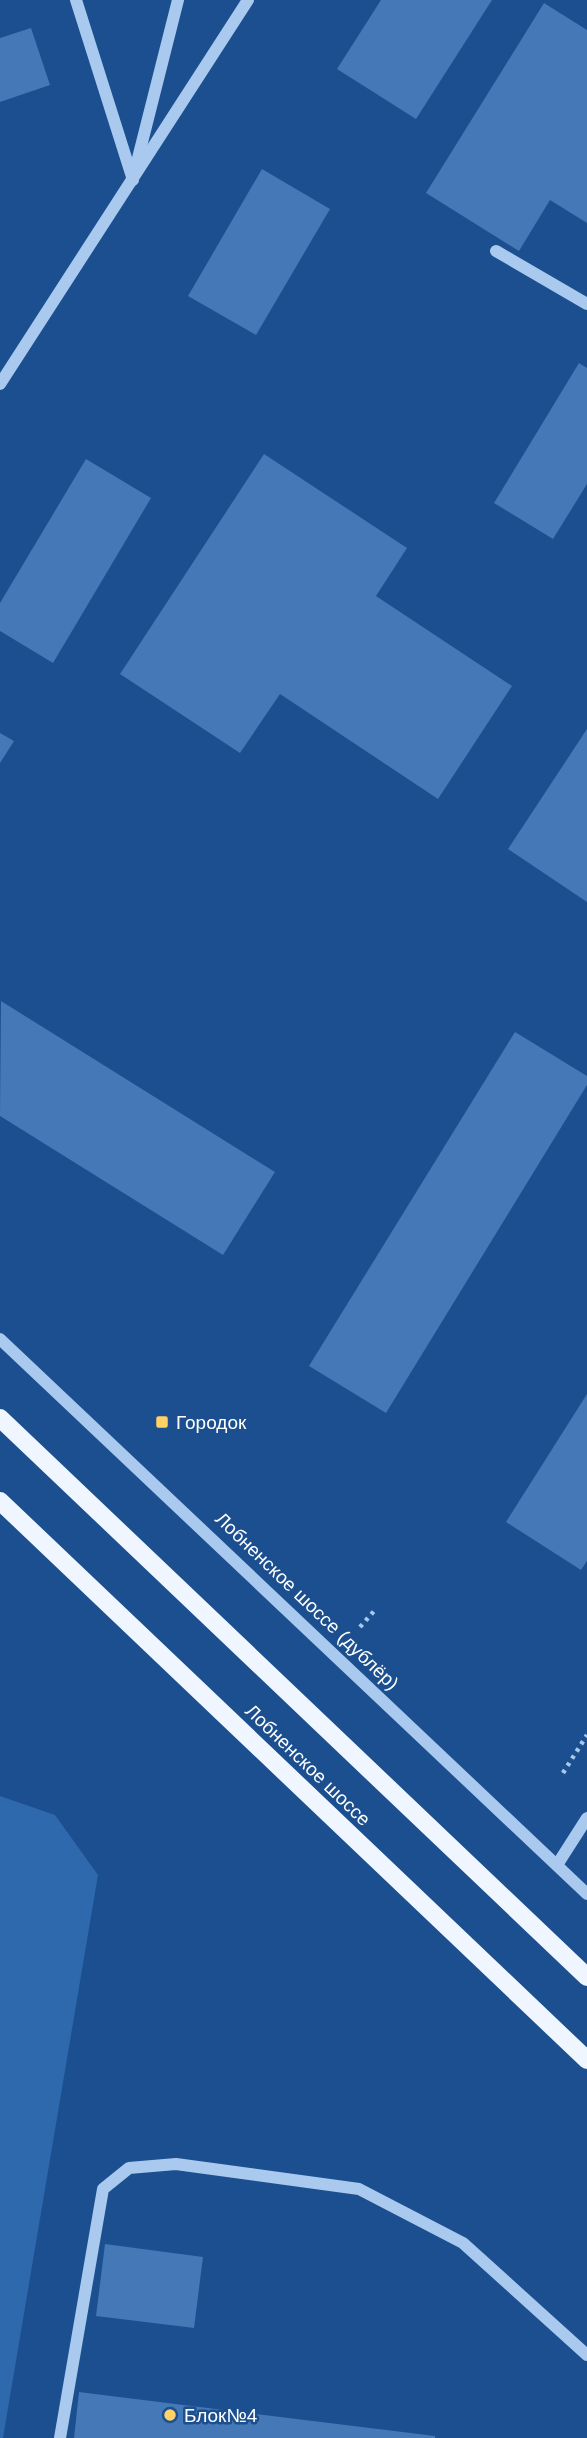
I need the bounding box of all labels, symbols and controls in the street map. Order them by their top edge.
place label: Городок [176,1412,247,1433]
marker: Городок [154,1414,170,1430]
street label: Лобненское шоссе (дублёр) [211,1508,403,1694]
street label: Лобненское шоссе [241,1700,375,1830]
place label: Блок№4 [184,2405,258,2426]
marker: Блок№4 [162,2407,178,2423]

